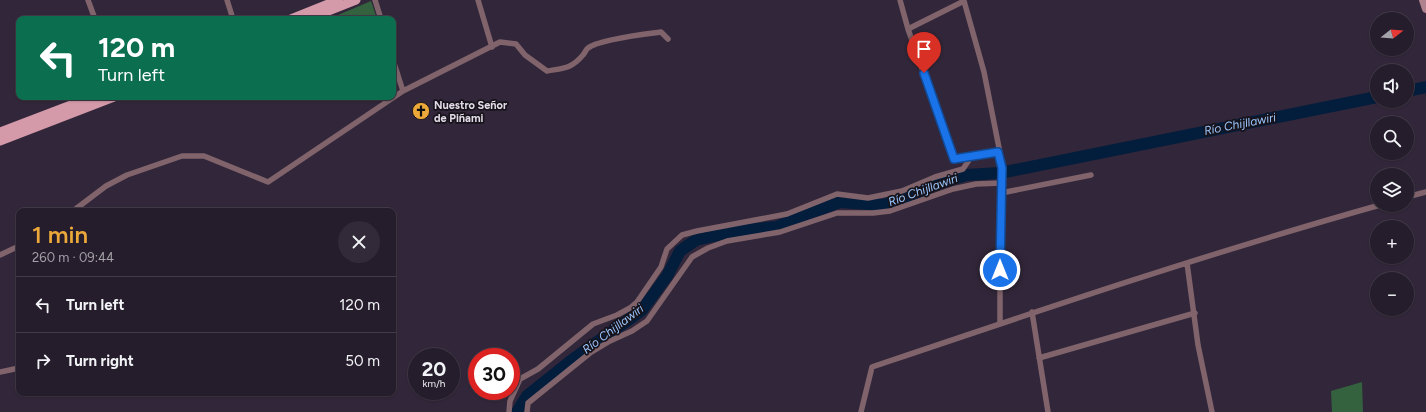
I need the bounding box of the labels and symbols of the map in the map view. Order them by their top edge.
north arrow [1370,12,1414,56]
pin [907,32,941,73]
place label: Nuestro Señor de Piñami [434,99,508,125]
church icon: Nuestro Señor de Piñami [411,101,431,121]
water label: Río Chijllawiri [1203,110,1277,138]
water label: Río Chijllawiri [886,171,960,209]
position arrow [979,249,1021,291]
water label: Río Chijllawiri [580,301,647,357]
speed limit sign: 30 [468,348,520,400]

